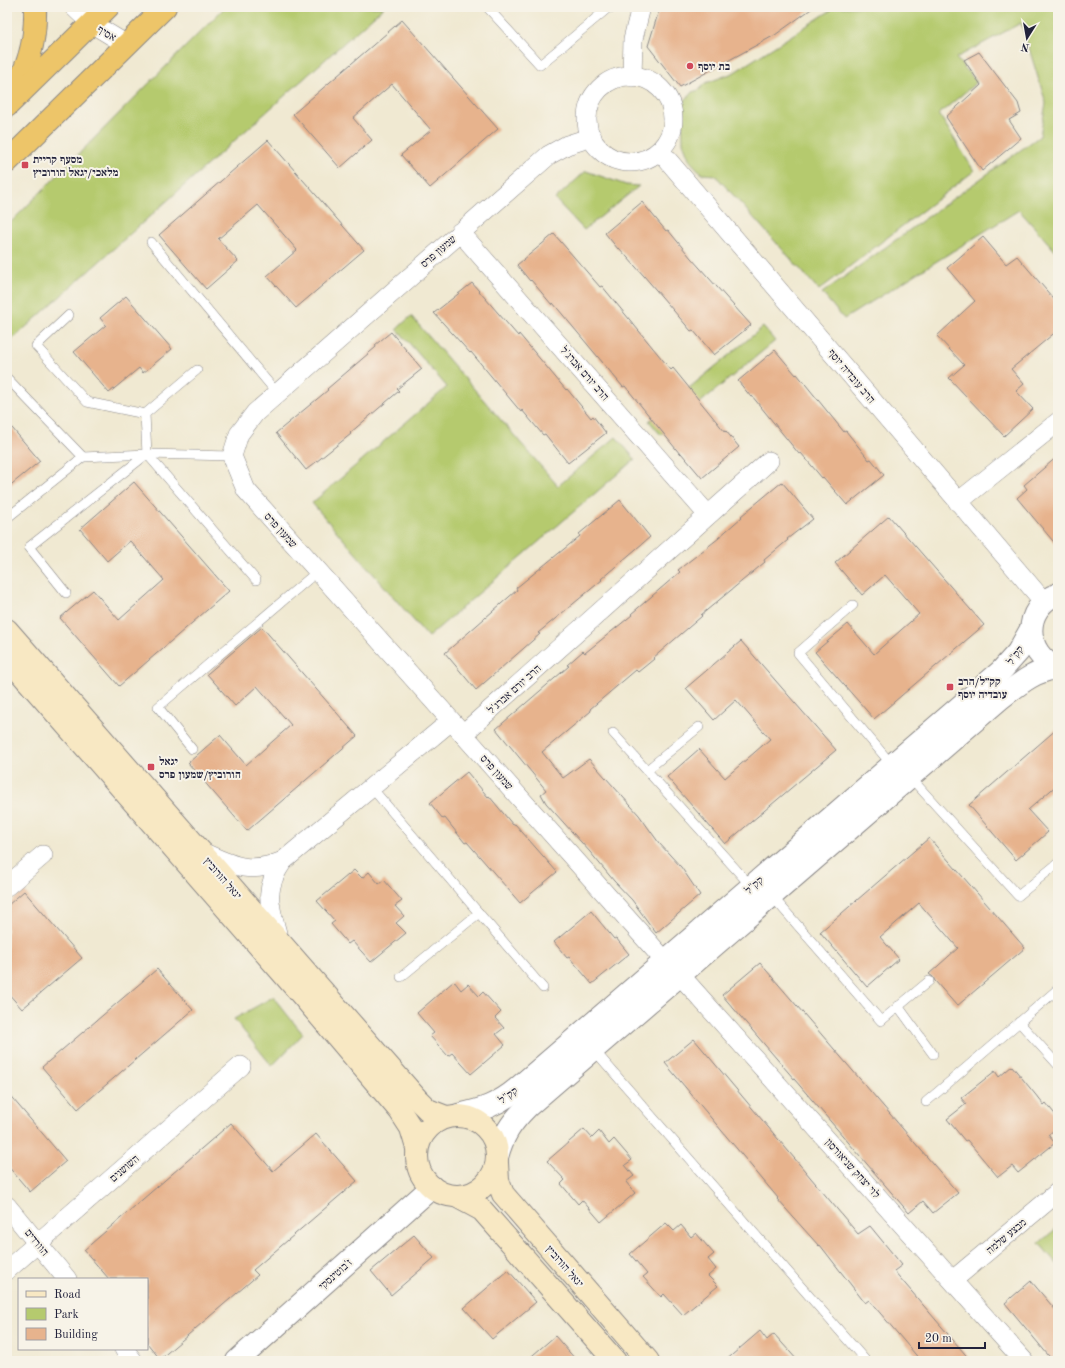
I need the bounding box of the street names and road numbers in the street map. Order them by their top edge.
street label: אסיף [95,24,118,44]
street label: שמעון פרס [419,234,459,270]
street label: הרב יורם אברג'ל [558,344,611,403]
street label: הרב עובדיה יוסף [825,348,877,406]
street label: שמעון פרס [261,511,298,551]
street label: קק"ל [1005,643,1027,667]
street label: הרב יורם אברג'ל [486,663,544,717]
street label: שמעון פרס [477,753,514,793]
street label: יגאל הורוביץ [201,855,244,902]
street label: קק"ל [743,874,767,897]
street label: קק"ל [497,1085,521,1107]
street label: לוי יצחק שניאורסון [822,1136,882,1201]
street label: השושנים [108,1153,142,1185]
street label: מבצע שלמה [984,1217,1029,1257]
street label: הוורדים [22,1227,50,1259]
street label: יגאל הורוביץ [543,1243,586,1290]
street label: ז'בוטינסקי [317,1257,355,1293]

